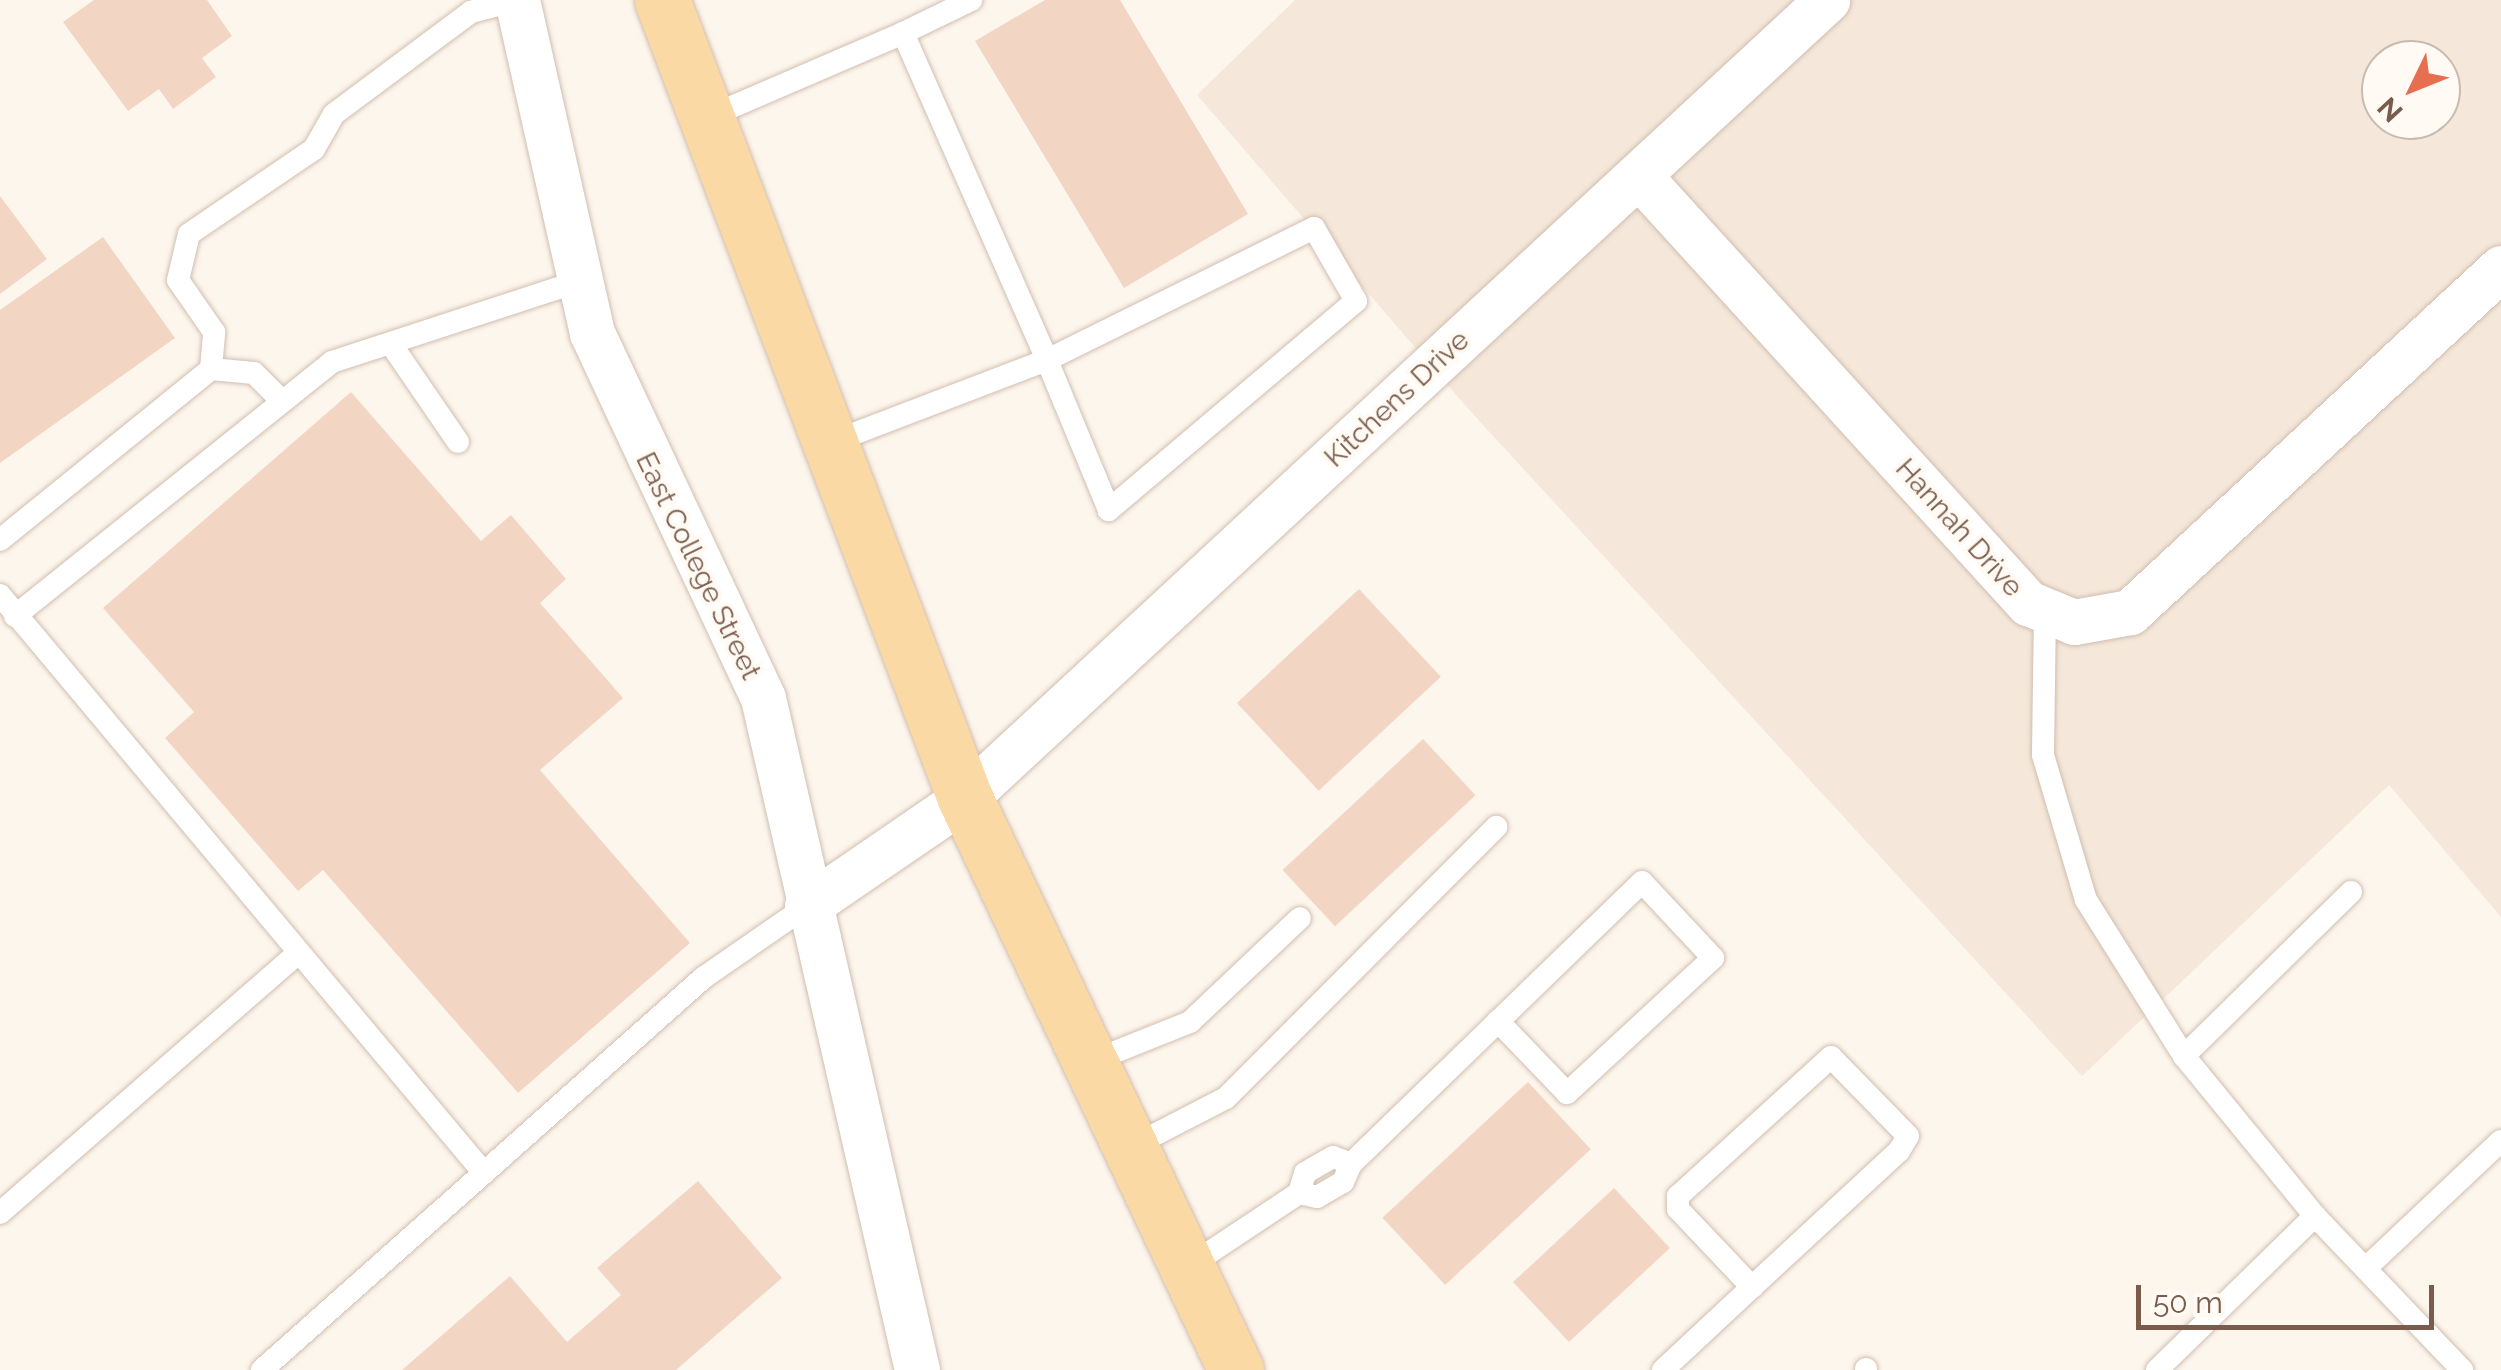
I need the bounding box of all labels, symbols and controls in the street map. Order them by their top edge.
north arrow [2361,40,2461,140]
text: N [2371,90,2410,129]
street label: Kitchens Drive [1318,324,1476,474]
street label: East College Street [628,447,768,685]
street label: Hannah Drive [1888,452,2030,604]
scale bar [2141,1265,2438,1327]
text: 50 m [2153,1285,2223,1320]

